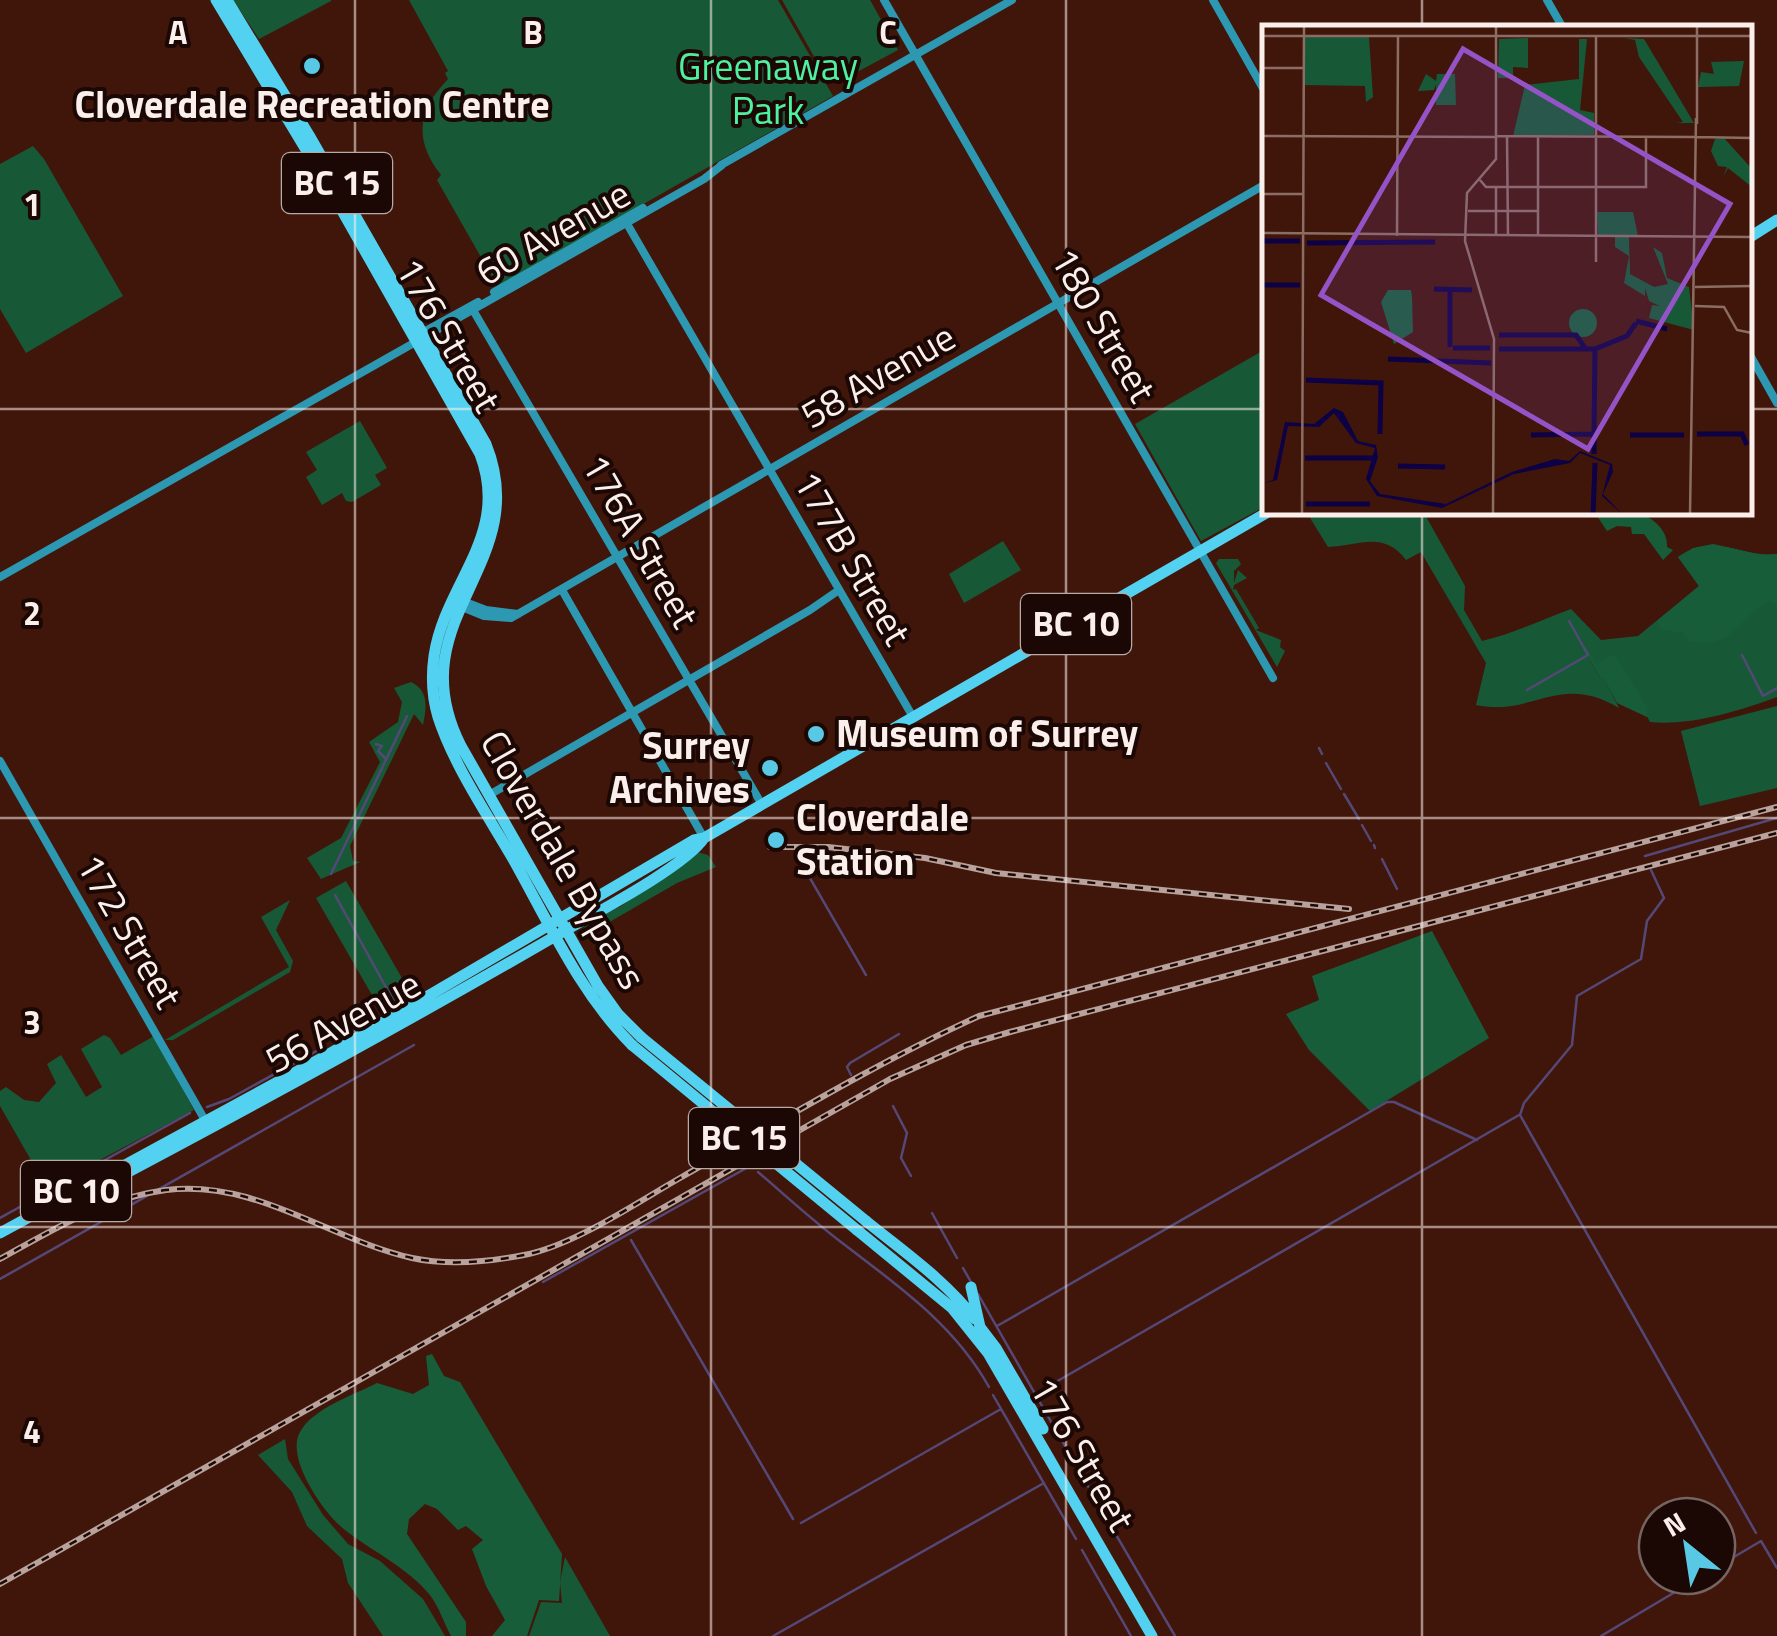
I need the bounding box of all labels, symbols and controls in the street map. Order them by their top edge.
text: A [168,8,188,56]
text: B [523,8,543,56]
text: C [879,8,897,56]
inset map [1262,25,1752,515]
park label: Greenaway Park [678,37,858,139]
marker: Cloverdale Recreation Centre [301,55,323,77]
place label: Cloverdale Recreation Centre [74,75,550,133]
road number: BC 15 [282,153,392,213]
street label: 60 Avenue [464,165,641,300]
text: 1 [23,180,41,228]
street label: 180 Street [1036,236,1172,413]
street label: 176 Street [381,246,517,423]
street label: 58 Avenue [789,308,966,443]
street label: 176A Street [568,443,714,638]
street label: 177B Street [779,459,926,656]
text: 2 [23,589,41,637]
road number: BC 10 [1021,594,1131,654]
place label: Museum of Surrey [836,704,1138,762]
place label: Surrey Archives [609,716,750,818]
street label: Cloverdale Bypass [466,719,662,1000]
marker: Museum of Surrey [805,723,827,745]
marker: Surrey Archives [759,757,781,779]
place label: Cloverdale Station [796,788,969,890]
marker: Cloverdale Station [765,829,787,851]
street label: 172 Street [62,842,198,1019]
street label: 56 Avenue [254,955,431,1088]
text: 3 [23,998,41,1046]
road number: BC 15 [689,1108,799,1168]
road number: BC 10 [21,1161,131,1221]
street label: 176 Street [1015,1365,1151,1542]
text: 4 [23,1407,41,1455]
north arrow [1637,1496,1737,1596]
text: N [1655,1500,1693,1547]

